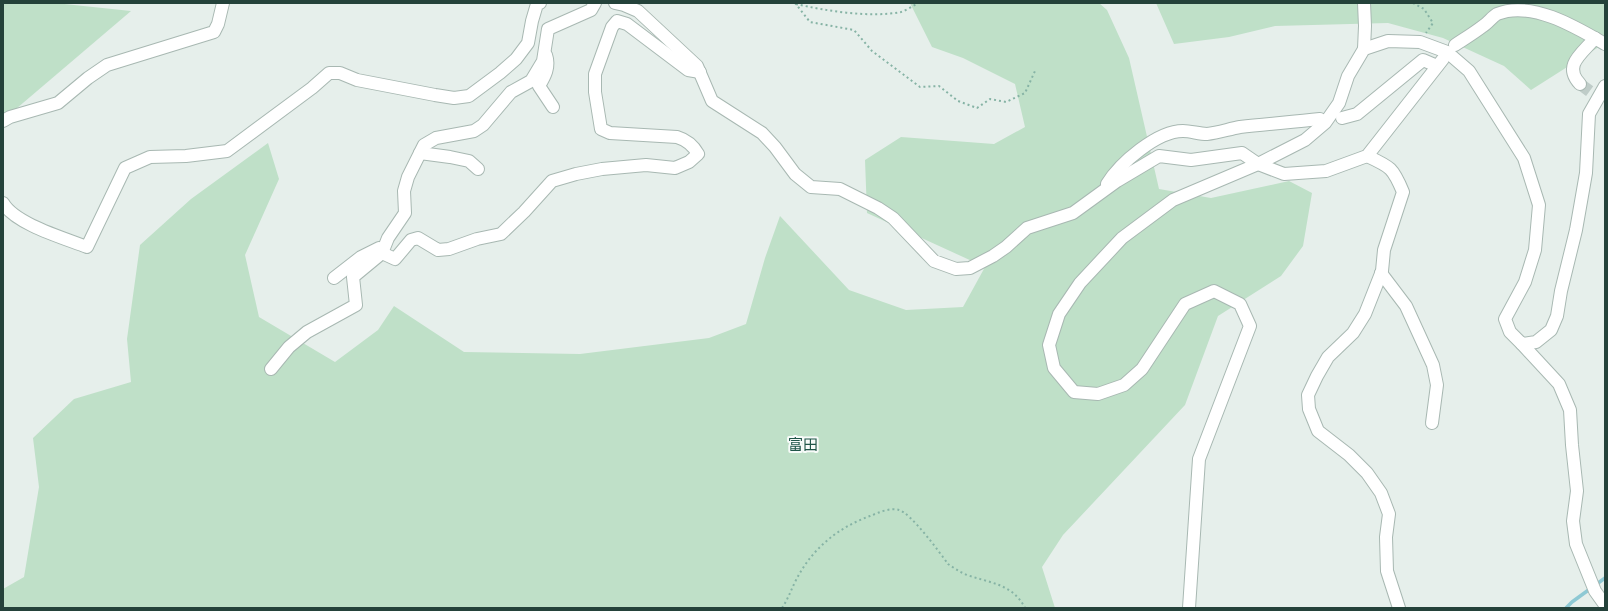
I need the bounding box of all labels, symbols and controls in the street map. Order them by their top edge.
district label: 富田 [788,436,818,454]

